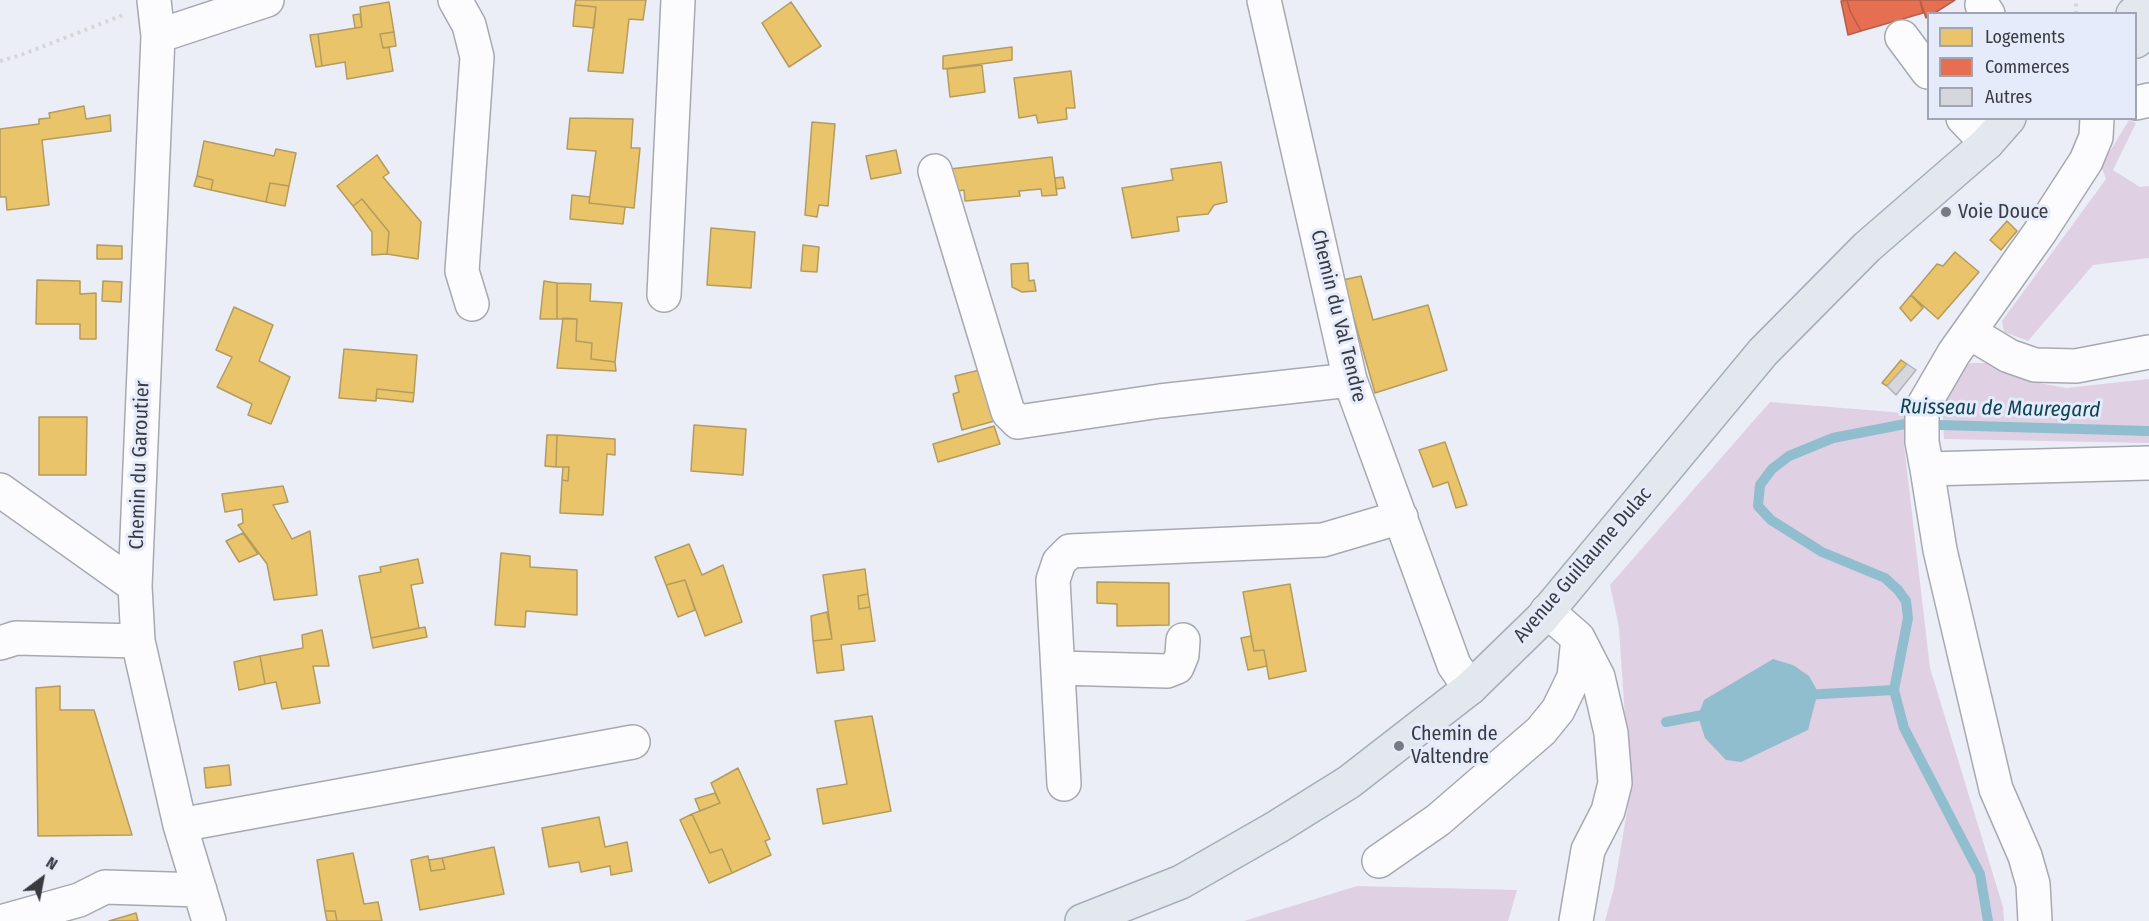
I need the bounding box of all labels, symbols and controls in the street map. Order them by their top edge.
legend [1927,12,2137,120]
text: Logements [1985,26,2065,48]
text: Commerces [1985,56,2070,78]
text: Autres [1985,86,2032,108]
place label: Voie Douce [1958,200,2048,224]
marker: Voie Douce [1939,205,1953,219]
street label: Chemin du Val Tendre [1305,227,1371,405]
street label: Chemin du Garoutier [125,380,155,550]
water label: Ruisseau de Mauregard [1900,395,2100,423]
street label: Avenue Guillaume Dulac [1509,482,1657,648]
place label: Chemin de Valtendre [1411,722,1498,769]
marker: Chemin de Valtendre [1392,739,1406,753]
north arrow [12,849,72,909]
text: N [43,853,61,874]

